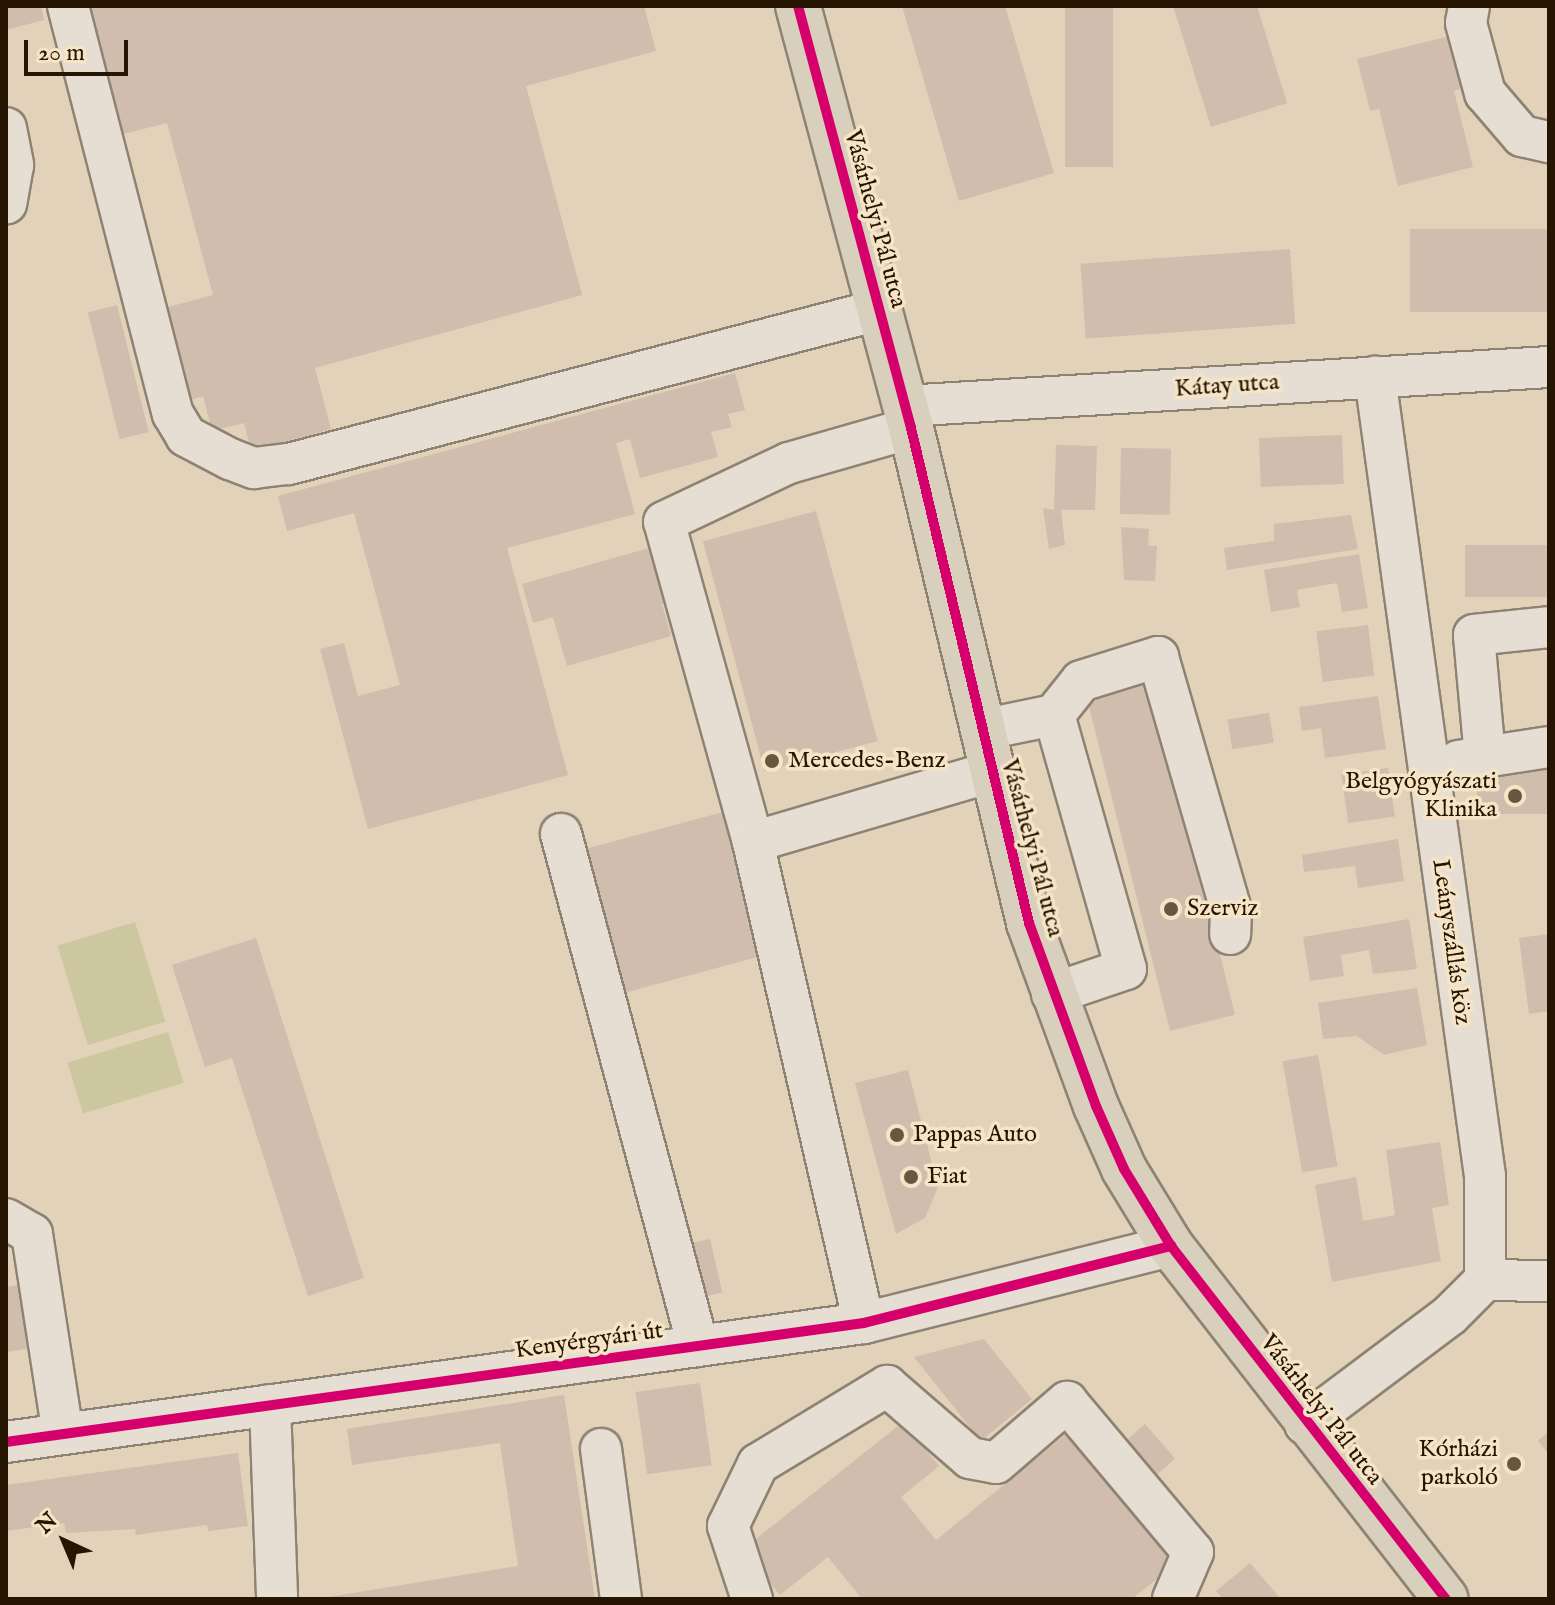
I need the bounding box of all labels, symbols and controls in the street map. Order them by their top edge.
scale bar [28,24,132,74]
text: 20 m [38,38,85,69]
street label: Vásárhelyi Pál utca [837,127,913,311]
street label: Kátay utca [1174,368,1280,404]
place label: Mercedes-Benz [788,747,946,775]
marker: Mercedes-Benz [763,752,781,770]
street label: Vásárhelyi Pál utca [994,756,1070,940]
place label: Belgyógyászati Klinika [1345,768,1497,824]
marker: Belgyógyászati Klinika [1504,785,1526,807]
street label: Leányszállás köz [1425,857,1477,1027]
place label: Szerviz [1187,895,1258,923]
marker: Szerviz [1162,900,1180,918]
place label: Pappas Auto [913,1121,1037,1149]
marker: Pappas Auto [888,1126,906,1144]
place label: Fiat [927,1163,967,1191]
marker: Fiat [902,1168,920,1186]
street label: Kenyérgyári út [513,1316,665,1366]
street label: Vásárhelyi Pál utca [1253,1329,1389,1491]
place label: Kórházi parkoló [1418,1436,1498,1492]
marker: Kórházi parkoló [1505,1455,1523,1473]
north arrow [24,1501,104,1581]
text: N [31,1507,64,1540]

